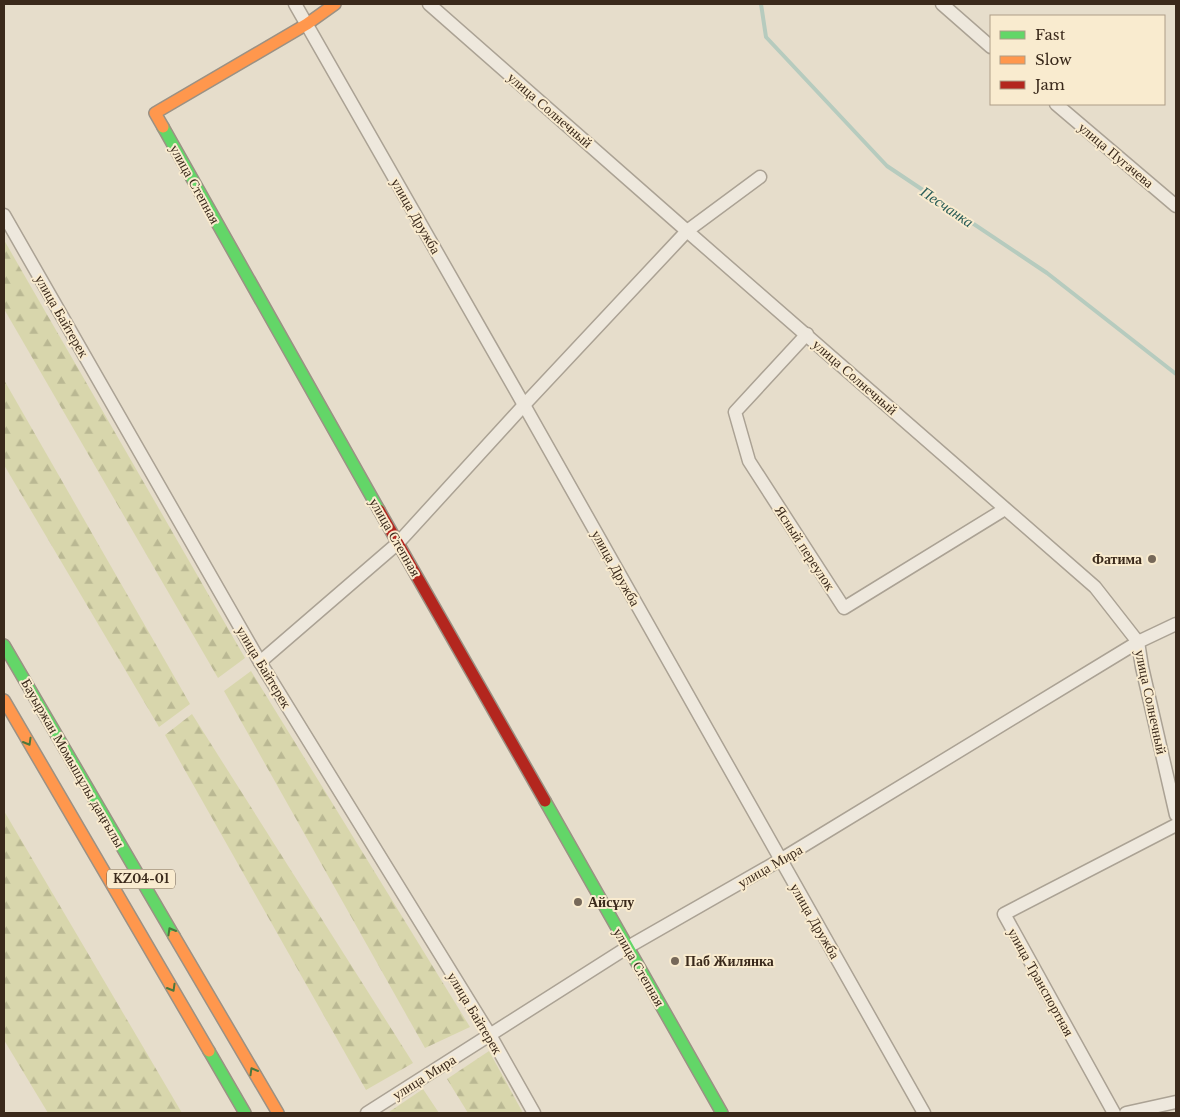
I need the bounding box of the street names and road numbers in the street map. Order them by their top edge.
street label: улица Солнечный [504,68,596,152]
street label: улица Пугачева [1075,118,1158,192]
street label: улица Степная [166,141,224,227]
street label: улица Дружба [387,175,445,258]
street label: улица Байтерек [31,271,93,361]
street label: улица Солнечный [809,335,901,419]
street label: улица Степная [365,495,425,580]
street label: Ясный переулок [771,502,839,594]
street label: улица Дружба [588,527,645,610]
street label: улица Байтерек [232,623,296,712]
street label: улица Солнечный [1131,648,1171,756]
street label: Бауыржан Момышұлы даңғылы [17,675,129,851]
street label: улица Мира [734,840,806,892]
road number: KZ04-01 [107,870,175,889]
street label: улица Дружба [786,880,844,963]
street label: улица Степная [609,925,669,1010]
street label: улица Транспортная [1004,925,1078,1040]
street label: улица Байтерек [443,969,507,1058]
street label: улица Мира [389,1050,460,1104]

